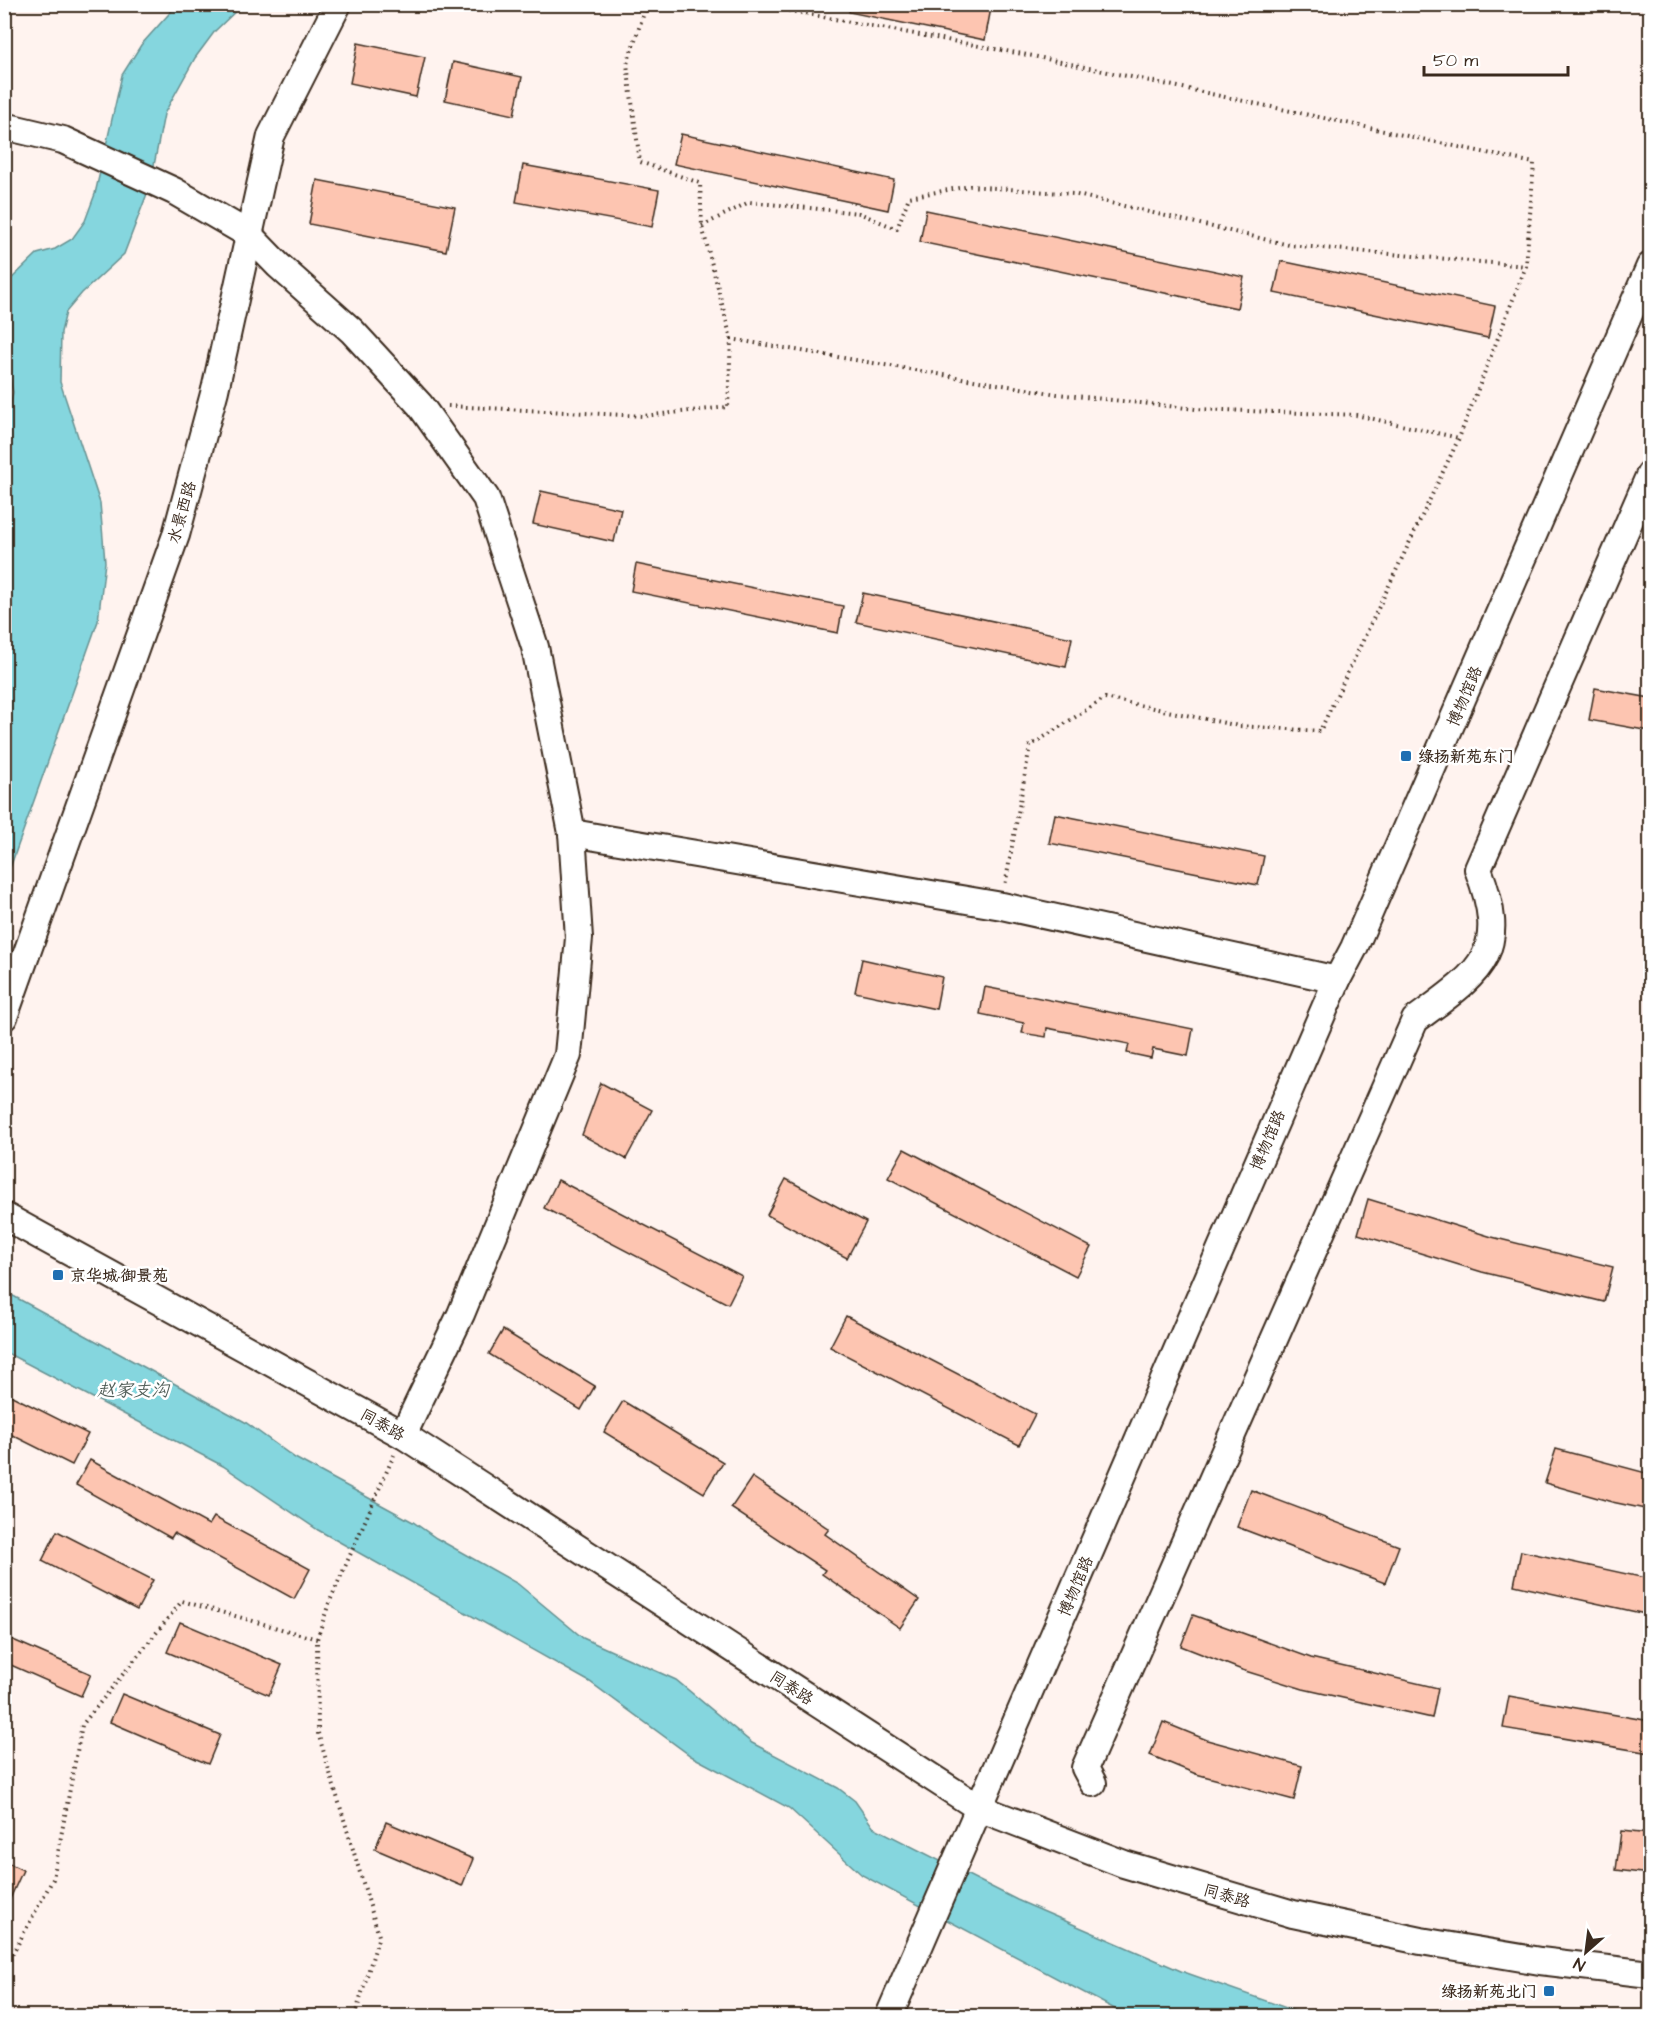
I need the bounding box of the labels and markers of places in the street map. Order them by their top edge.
place label: 绿扬新苑东门 [1418,746,1514,768]
marker: 绿扬新苑东门 [1399,749,1413,763]
place label: 京华城·御景苑 [70,1265,168,1287]
marker: 京华城·御景苑 [51,1268,65,1282]
place label: 绿扬新苑北门 [1441,1981,1537,2003]
marker: 绿扬新苑北门 [1542,1984,1556,1998]

